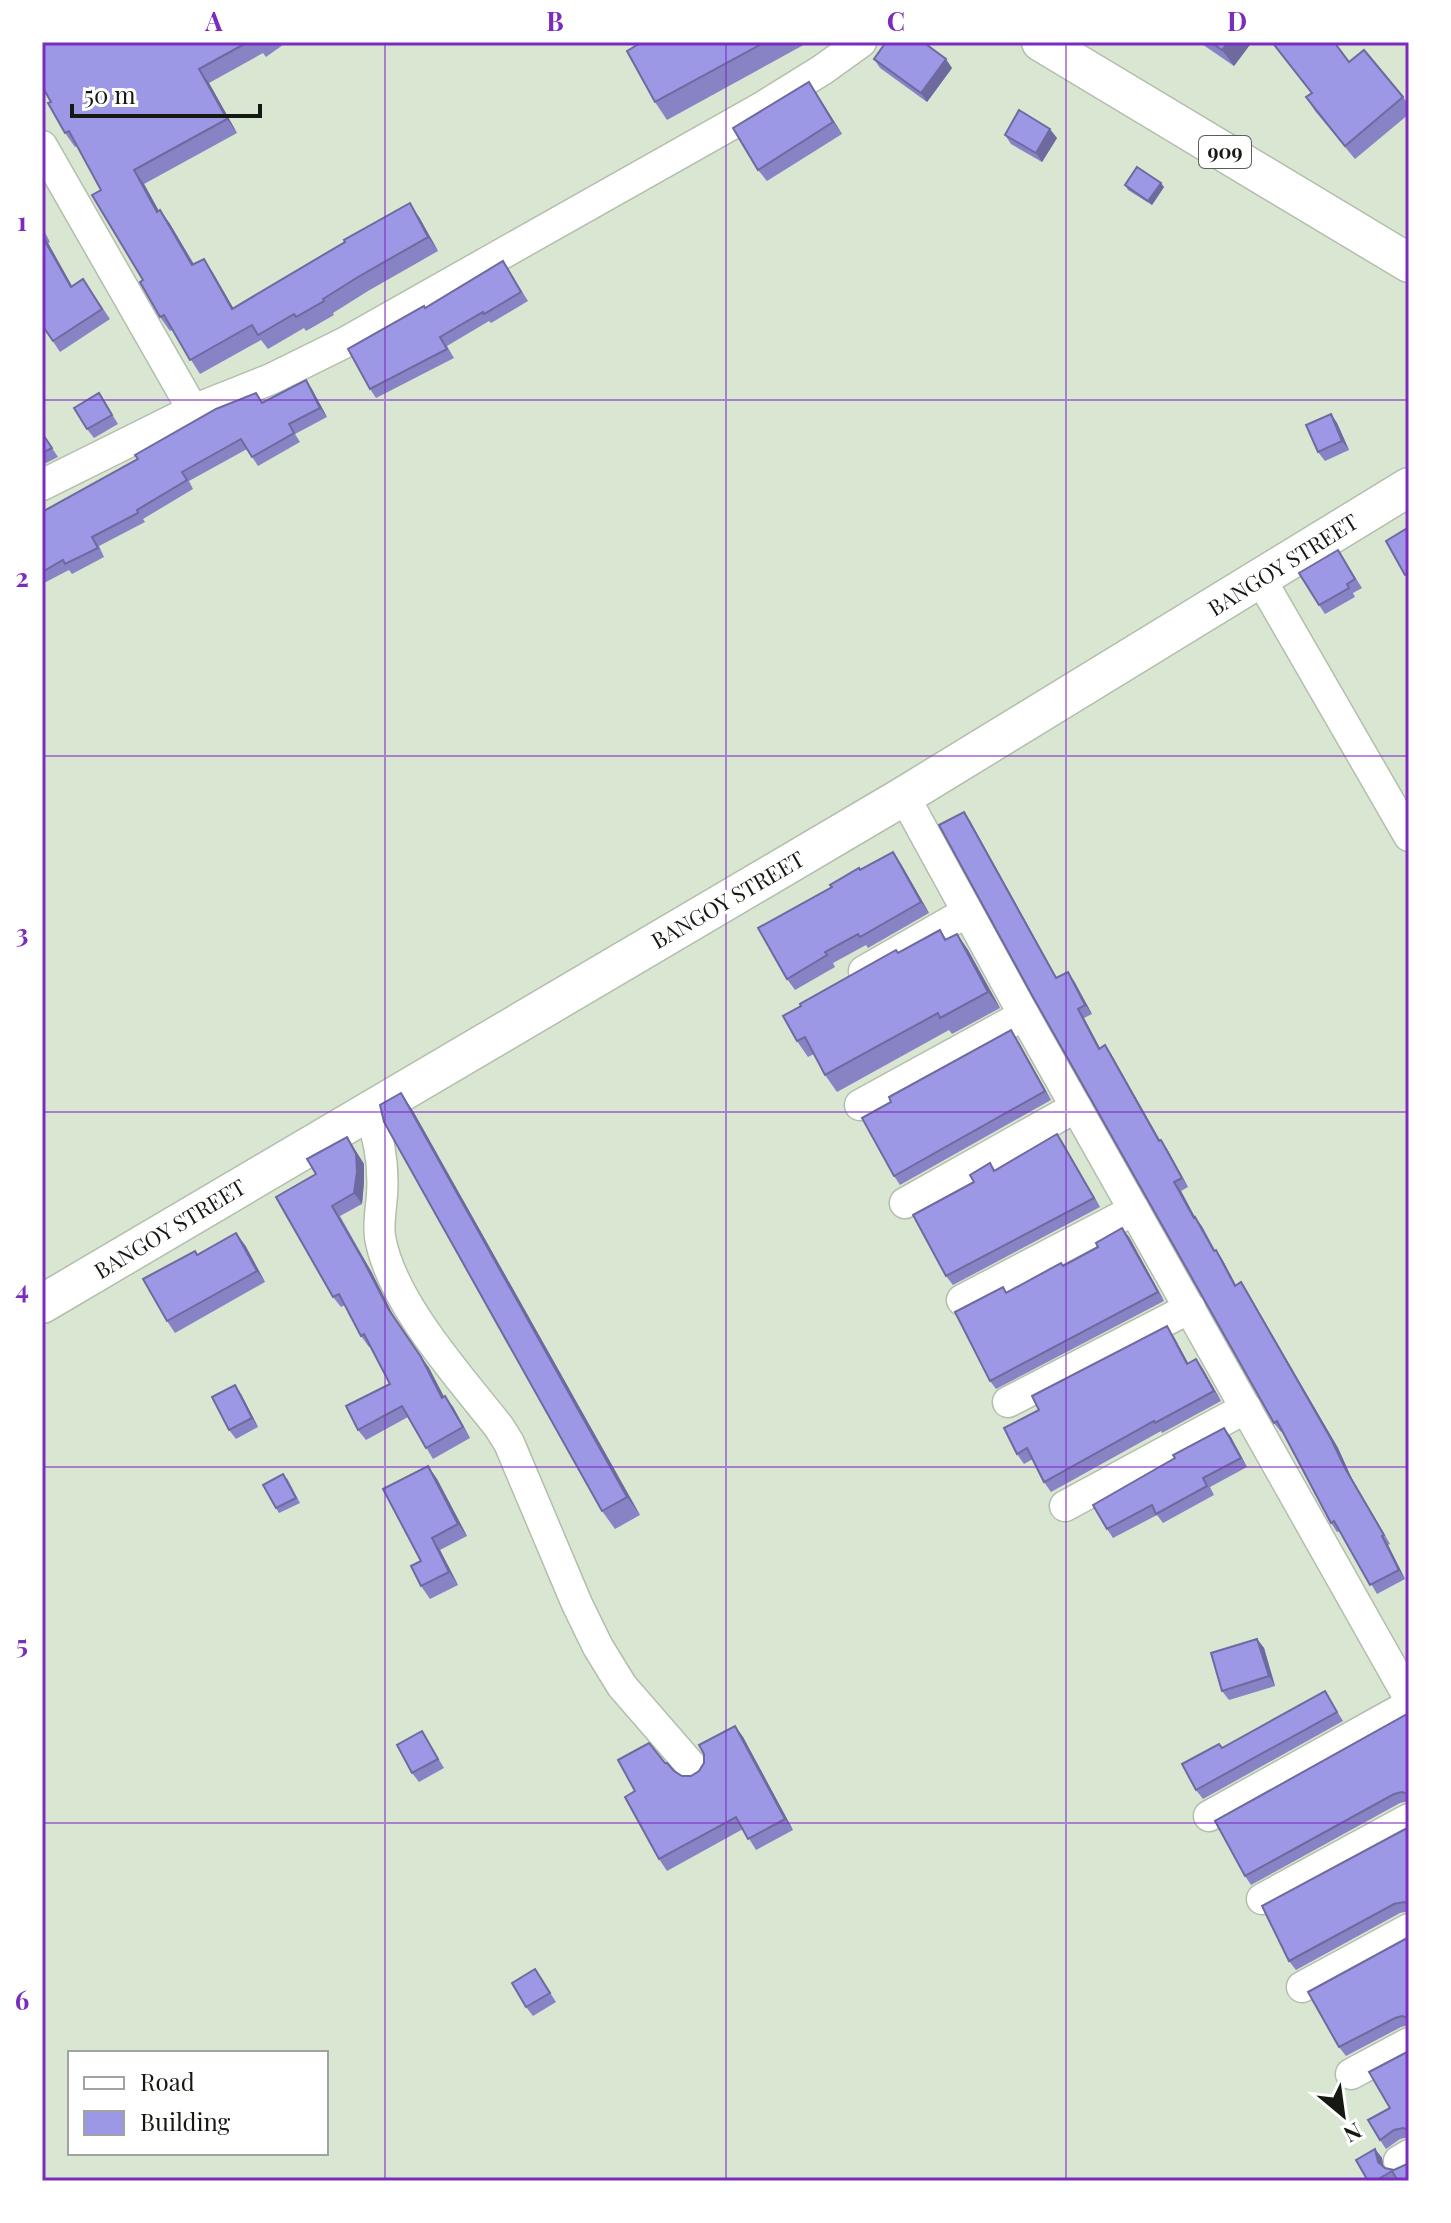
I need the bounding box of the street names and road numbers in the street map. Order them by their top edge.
road number: 909 [1199,136,1251,168]
street label: BANGOY STREET [1202,506,1364,622]
street label: BANGOY STREET [646,843,810,955]
street label: BANGOY STREET [88,1171,251,1285]

